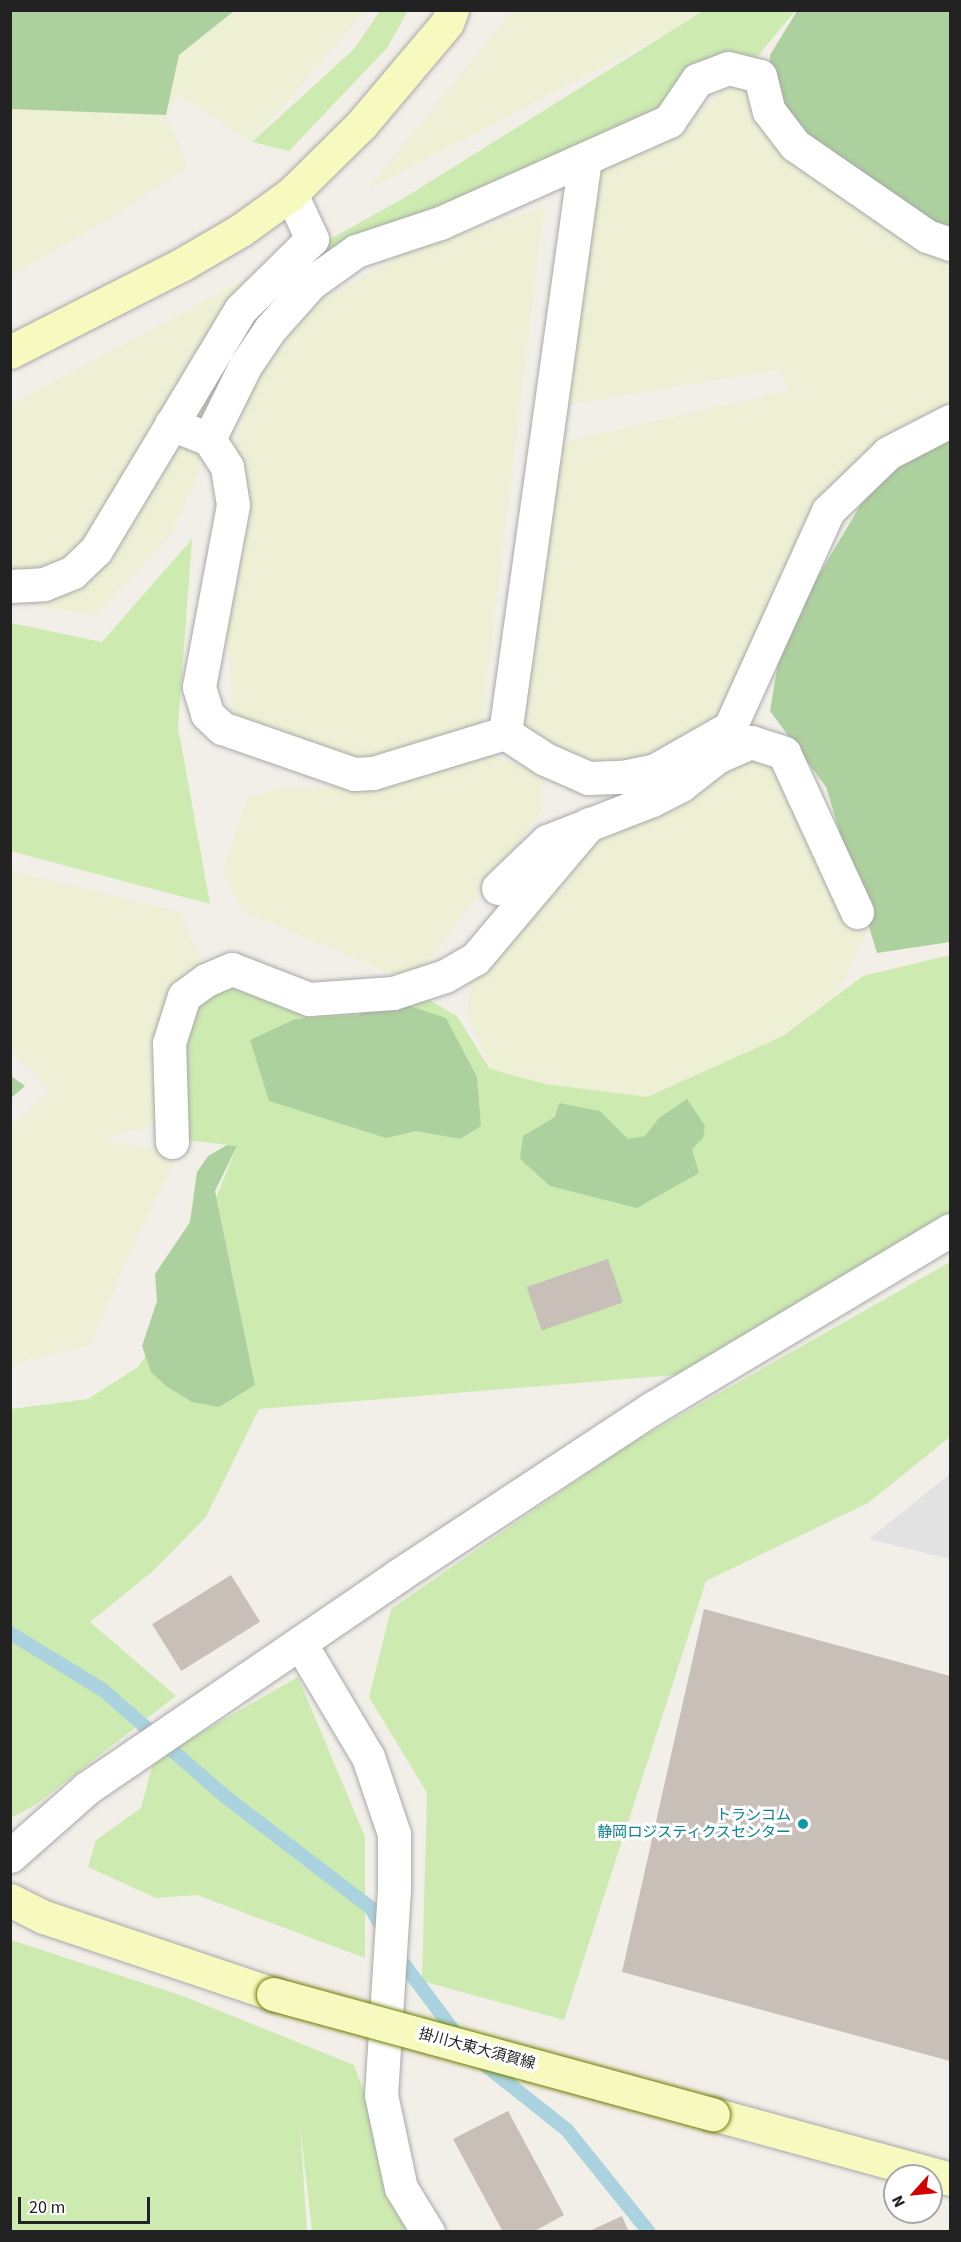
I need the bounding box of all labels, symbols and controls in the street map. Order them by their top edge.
place label: トランコム 静岡ロジスティクスセンター [596,1806,791,1841]
marker: トランコム 静岡ロジスティクスセンター [796,1817,810,1831]
street label: 掛川大東大須賀線 [417,2025,537,2073]
north arrow [883,2164,943,2224]
scale bar [21,2185,153,2223]
text: N [887,2192,911,2211]
text: 20 m [29,2195,65,2220]

